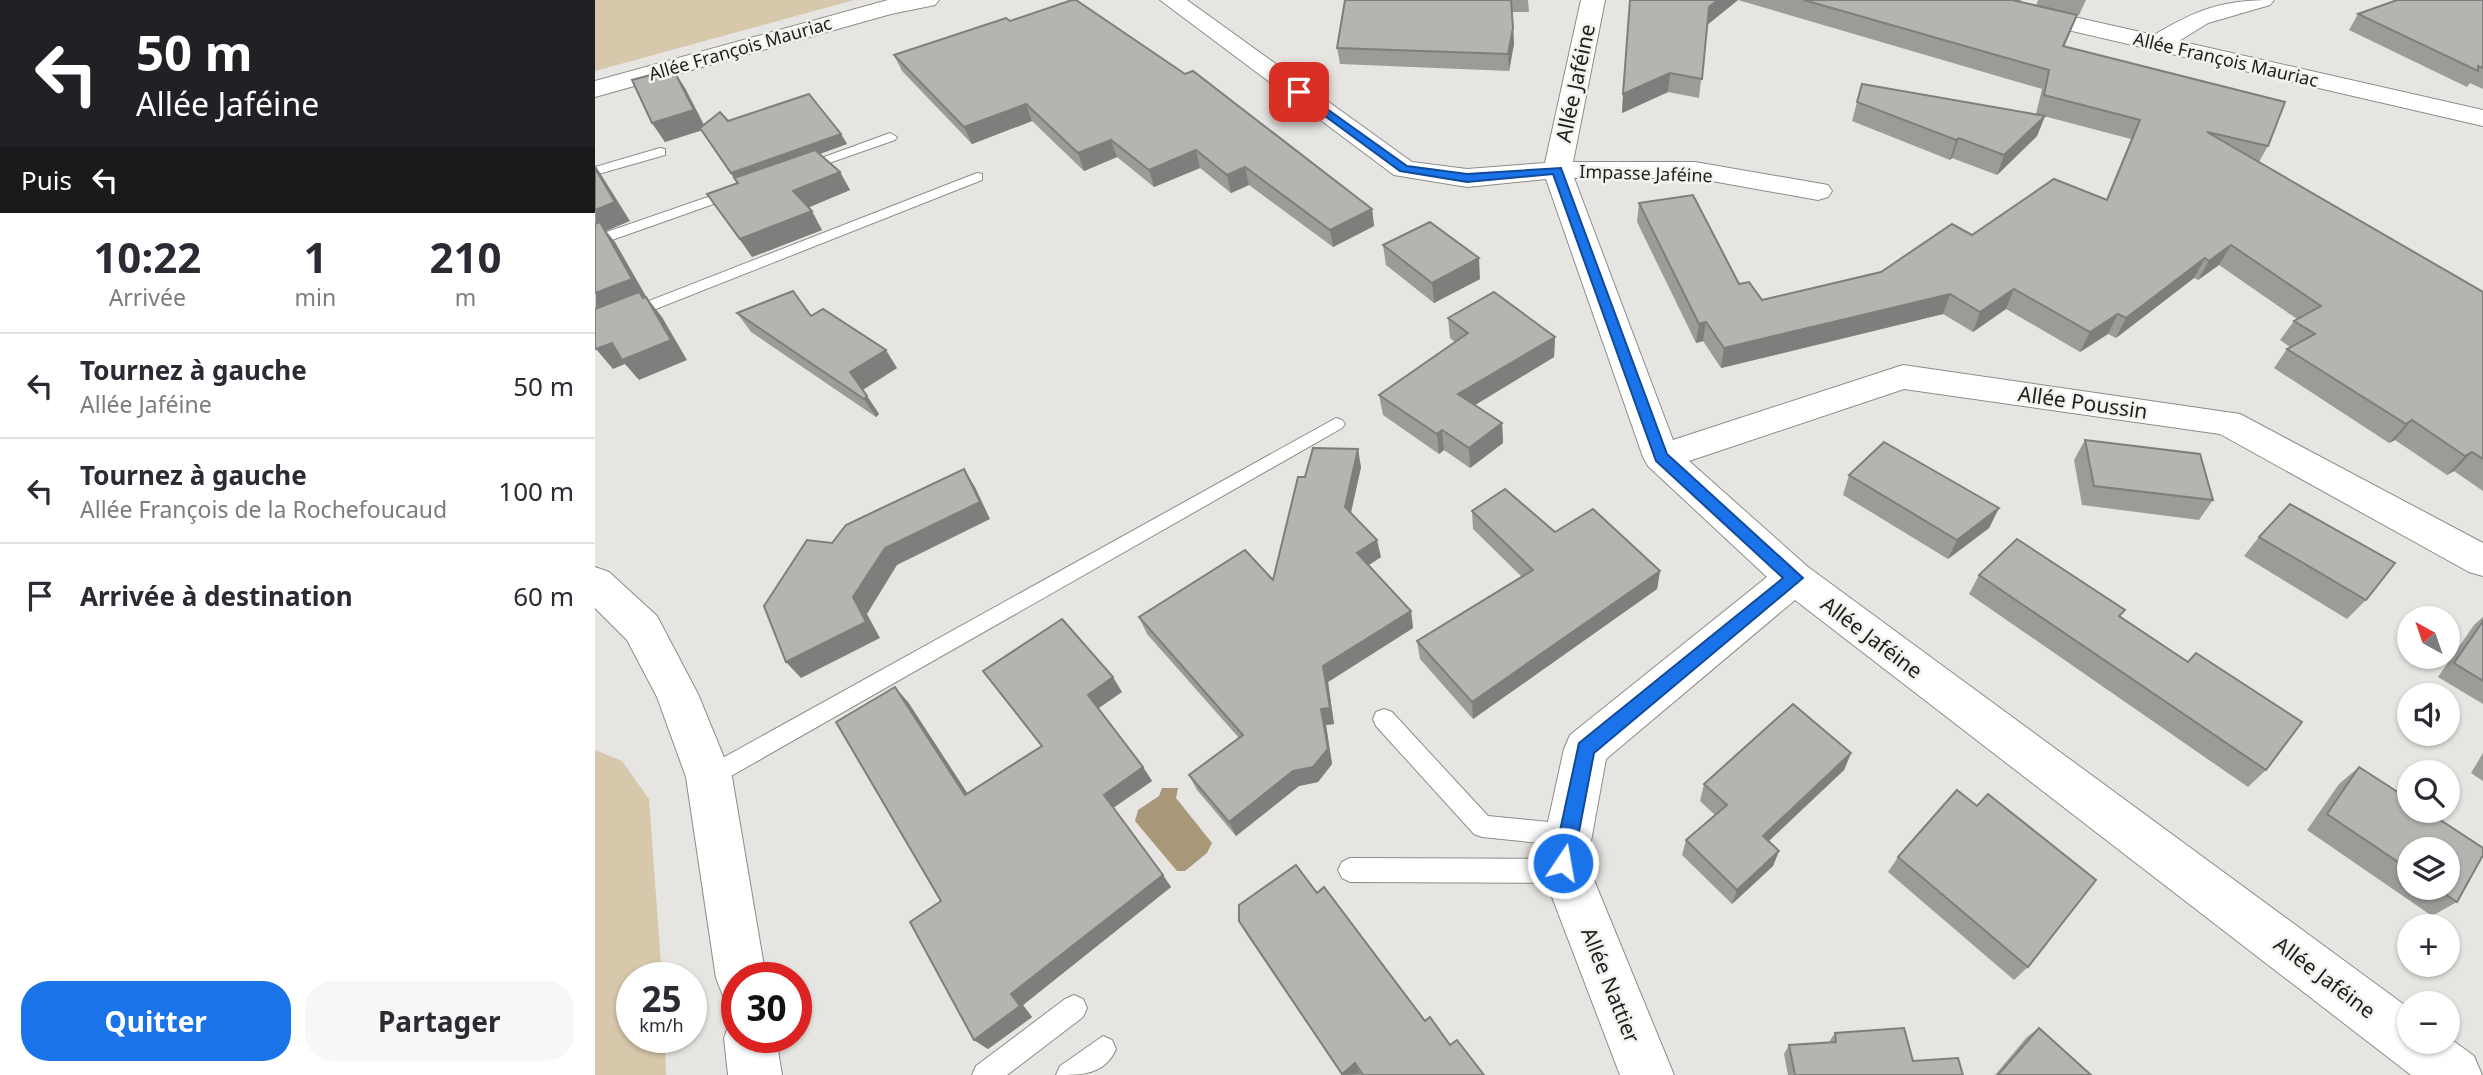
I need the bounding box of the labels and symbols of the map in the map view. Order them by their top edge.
street label: Allée François Mauriac [646,10,835,86]
street label: Allée Jaféine [1549,21,1601,145]
street label: Allée François Mauriac [2131,26,2321,92]
pin [1269,62,1329,122]
street label: Impasse Jaféine [1579,159,1713,187]
street label: Allée Poussin [2017,379,2149,425]
street label: Allée Jaféine [1816,590,1928,684]
north arrow [2397,606,2461,668]
position arrow [1526,826,1600,900]
street label: Allée Nattier [1575,923,1647,1047]
street label: Allée Jaféine [2269,930,2381,1024]
speed limit sign: 30 [721,962,812,1053]

